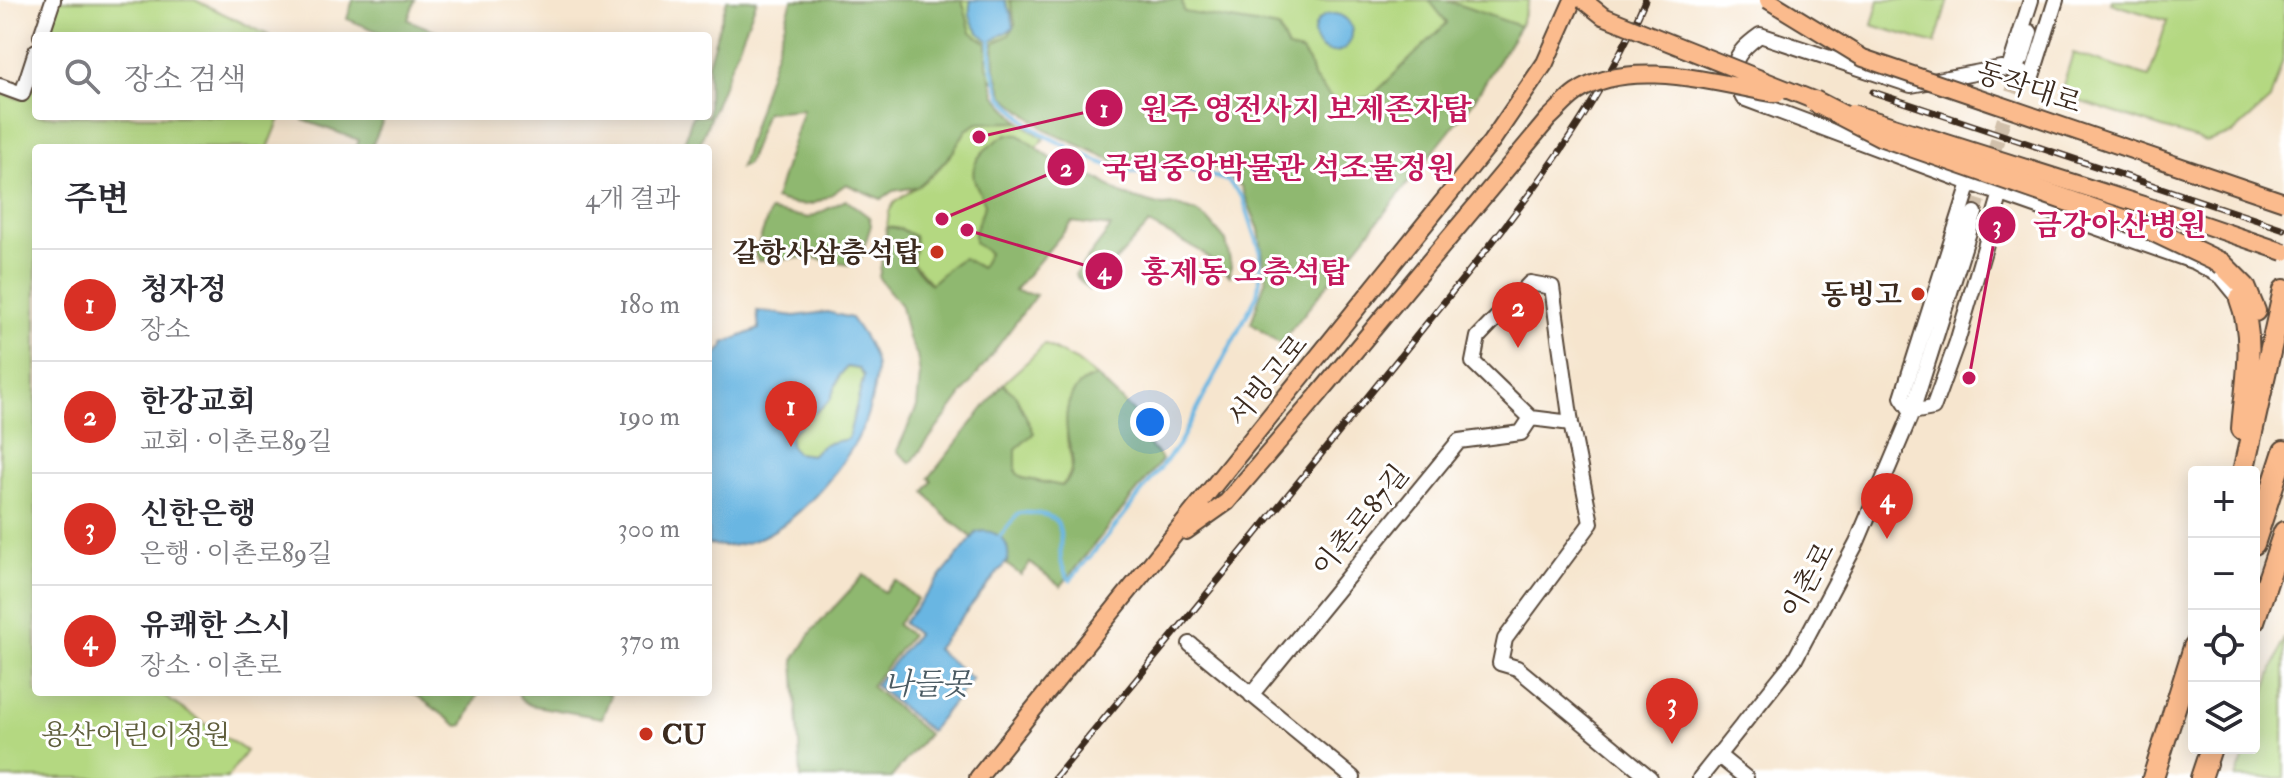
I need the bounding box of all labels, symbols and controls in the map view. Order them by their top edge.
search box [32,32,712,120]
icon: search [60,54,104,98]
street label: 동작대로 [1972,55,2085,122]
text: 장소 검색 [124,61,246,98]
callout: 원주 영전사지 보제존자탑 [1084,81,1488,135]
text: 원주 영전사지 보제존자탑 [1140,91,1472,128]
text: 1 [1100,94,1108,125]
callout: 국립중앙박물관 석조물정원 [1046,140,1472,194]
text: 국립중앙박물관 석조물정원 [1102,150,1456,187]
text: 2 [1060,153,1072,184]
text: 주변 [64,178,130,221]
text: 4개 결과 [585,183,680,215]
callout: 금강아산병원 [1977,198,2223,252]
text: 금강아산병원 [2033,207,2207,244]
text: 3 [1992,210,2002,241]
place label: 갈항사삼층석탑 [732,236,922,271]
marker: 갈항사삼층석탑 [928,243,946,261]
callout: 홍제동 오층석탑 [1084,244,1365,298]
text: 홍제동 오층석탑 [1140,254,1350,291]
text: 4 [1097,256,1113,287]
text: 청자정 [140,271,227,308]
place label: 동빙고 [1821,278,1902,313]
pin: 2 [1492,282,1544,348]
marker: 동빙고 [1909,285,1927,303]
text: 1 [85,289,95,321]
text: 180 m [620,289,680,321]
text: 장소 [140,314,190,346]
street label: 서빙고로 [1221,328,1316,434]
pin: 1 [765,381,817,447]
text: 한강교회 [140,383,256,420]
text: 2 [83,401,97,433]
text: 190 m [619,401,680,433]
your location [1130,402,1170,442]
text: 교회 · 이촌로89길 [140,426,332,458]
street label: 이촌로87길 [1305,458,1417,584]
map controls [2188,466,2260,754]
button: + [2188,466,2260,538]
pin: 4 [1861,473,1913,539]
text: 신한은행 [140,495,256,532]
text: 3 [85,513,95,545]
text: 300 m [618,513,680,545]
street label: 이촌로 [1774,537,1843,625]
text: 은행 · 이촌로89길 [140,538,332,570]
button: − [2188,538,2260,610]
text: 유쾌한 스시 [140,607,291,644]
button: locate [2188,610,2260,682]
text: 4 [83,625,97,657]
text: 370 m [619,625,680,657]
text: 장소 · 이촌로 [140,650,282,682]
water label: 나들못 [884,666,973,703]
pin: 3 [1646,678,1698,744]
button: layers [2188,682,2260,754]
park label: 용산어린이정원 [41,718,231,753]
place label: CU [662,718,707,753]
marker: CU [637,725,655,743]

